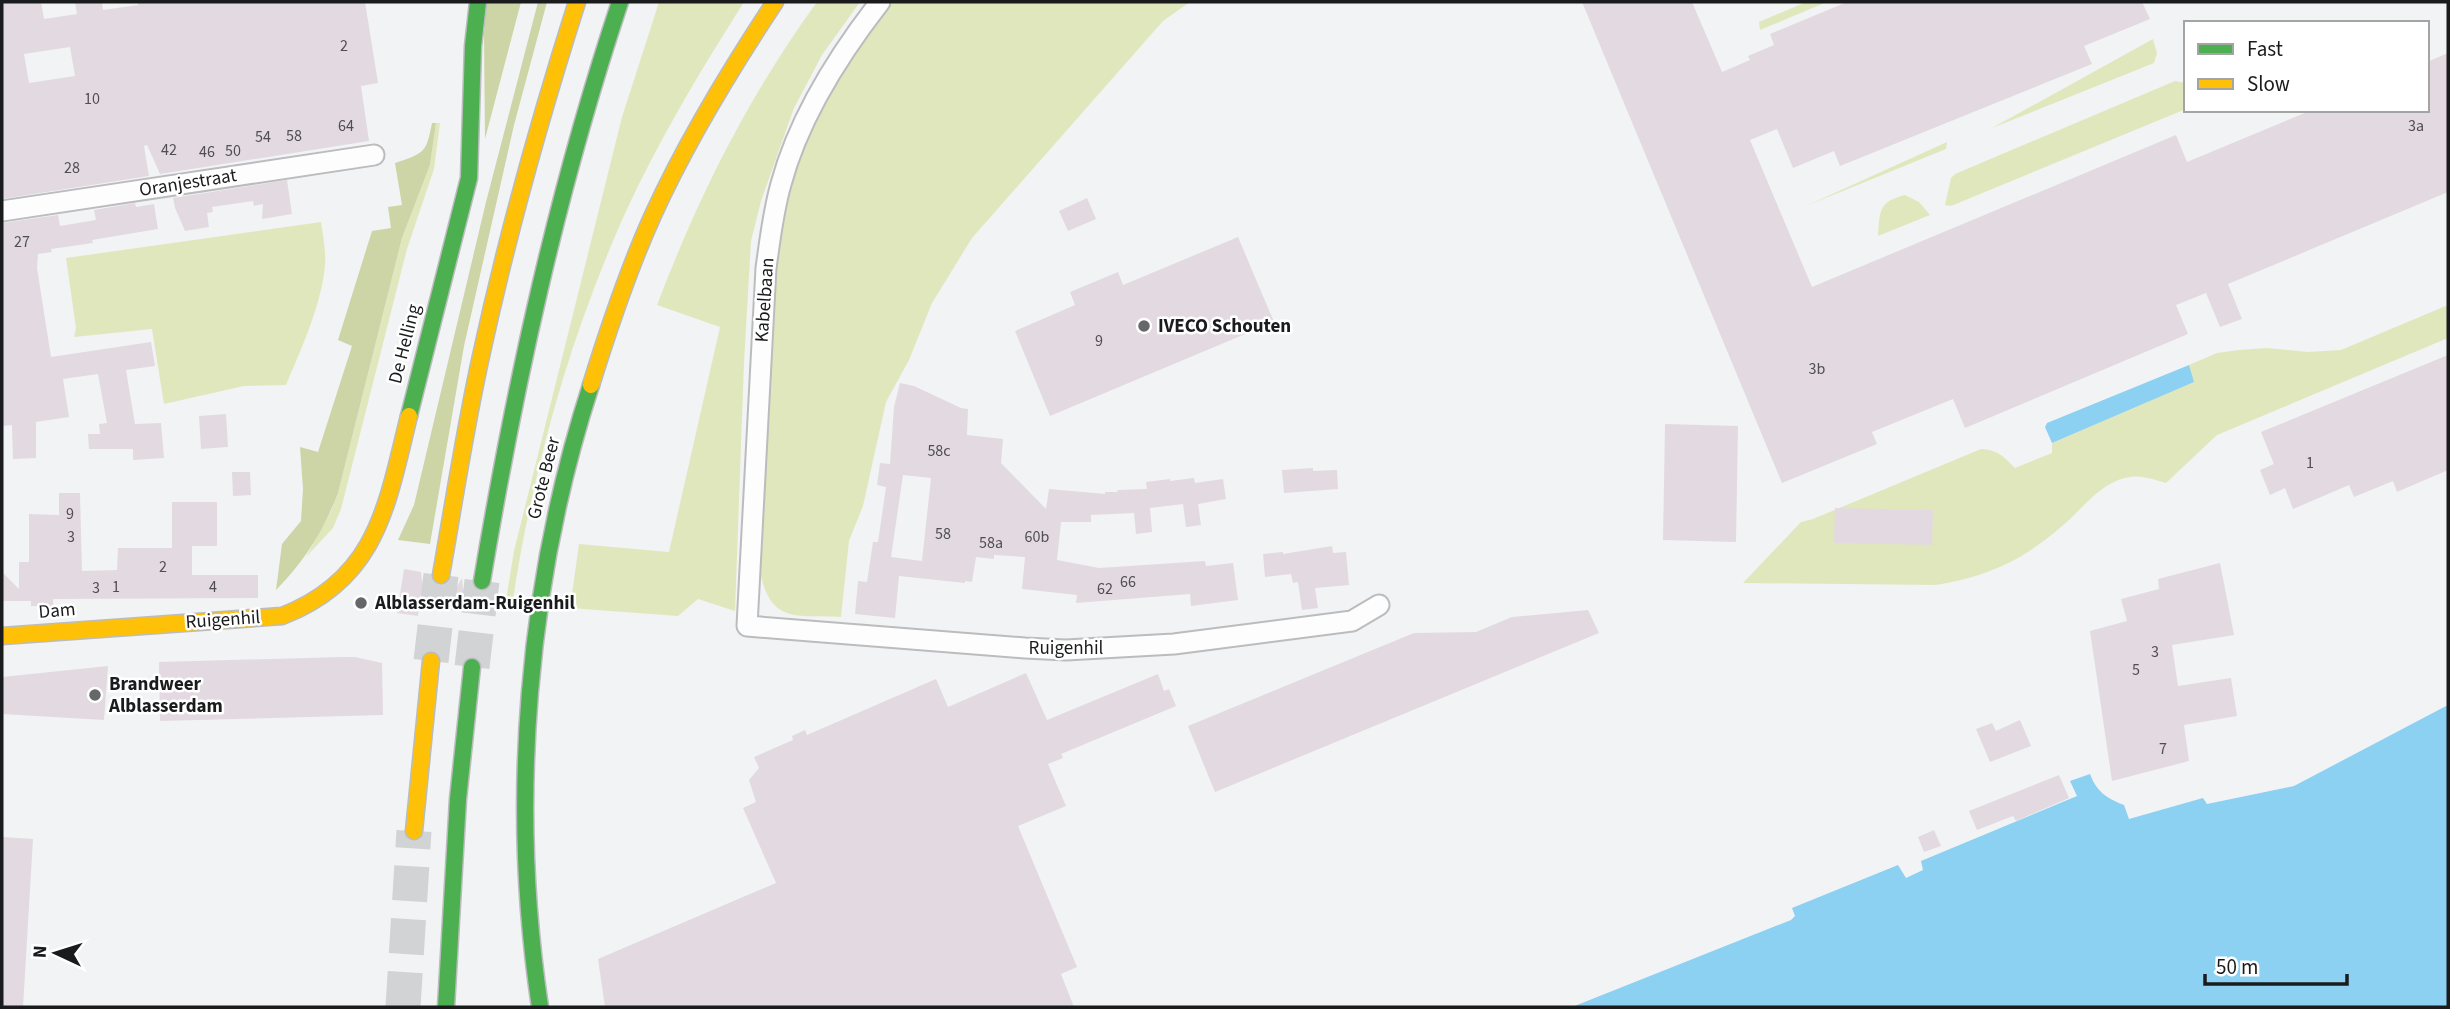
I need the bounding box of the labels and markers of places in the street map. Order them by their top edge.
place label: IVECO Schouten [1158,313,1291,340]
marker: IVECO Schouten [1136,318,1152,334]
place label: Alblasserdam-Ruigenhil [374,590,575,617]
marker: Alblasserdam-Ruigenhil [353,595,369,611]
place label: Brandweer Alblasserdam [108,671,223,720]
marker: Brandweer Alblasserdam [87,687,103,703]

